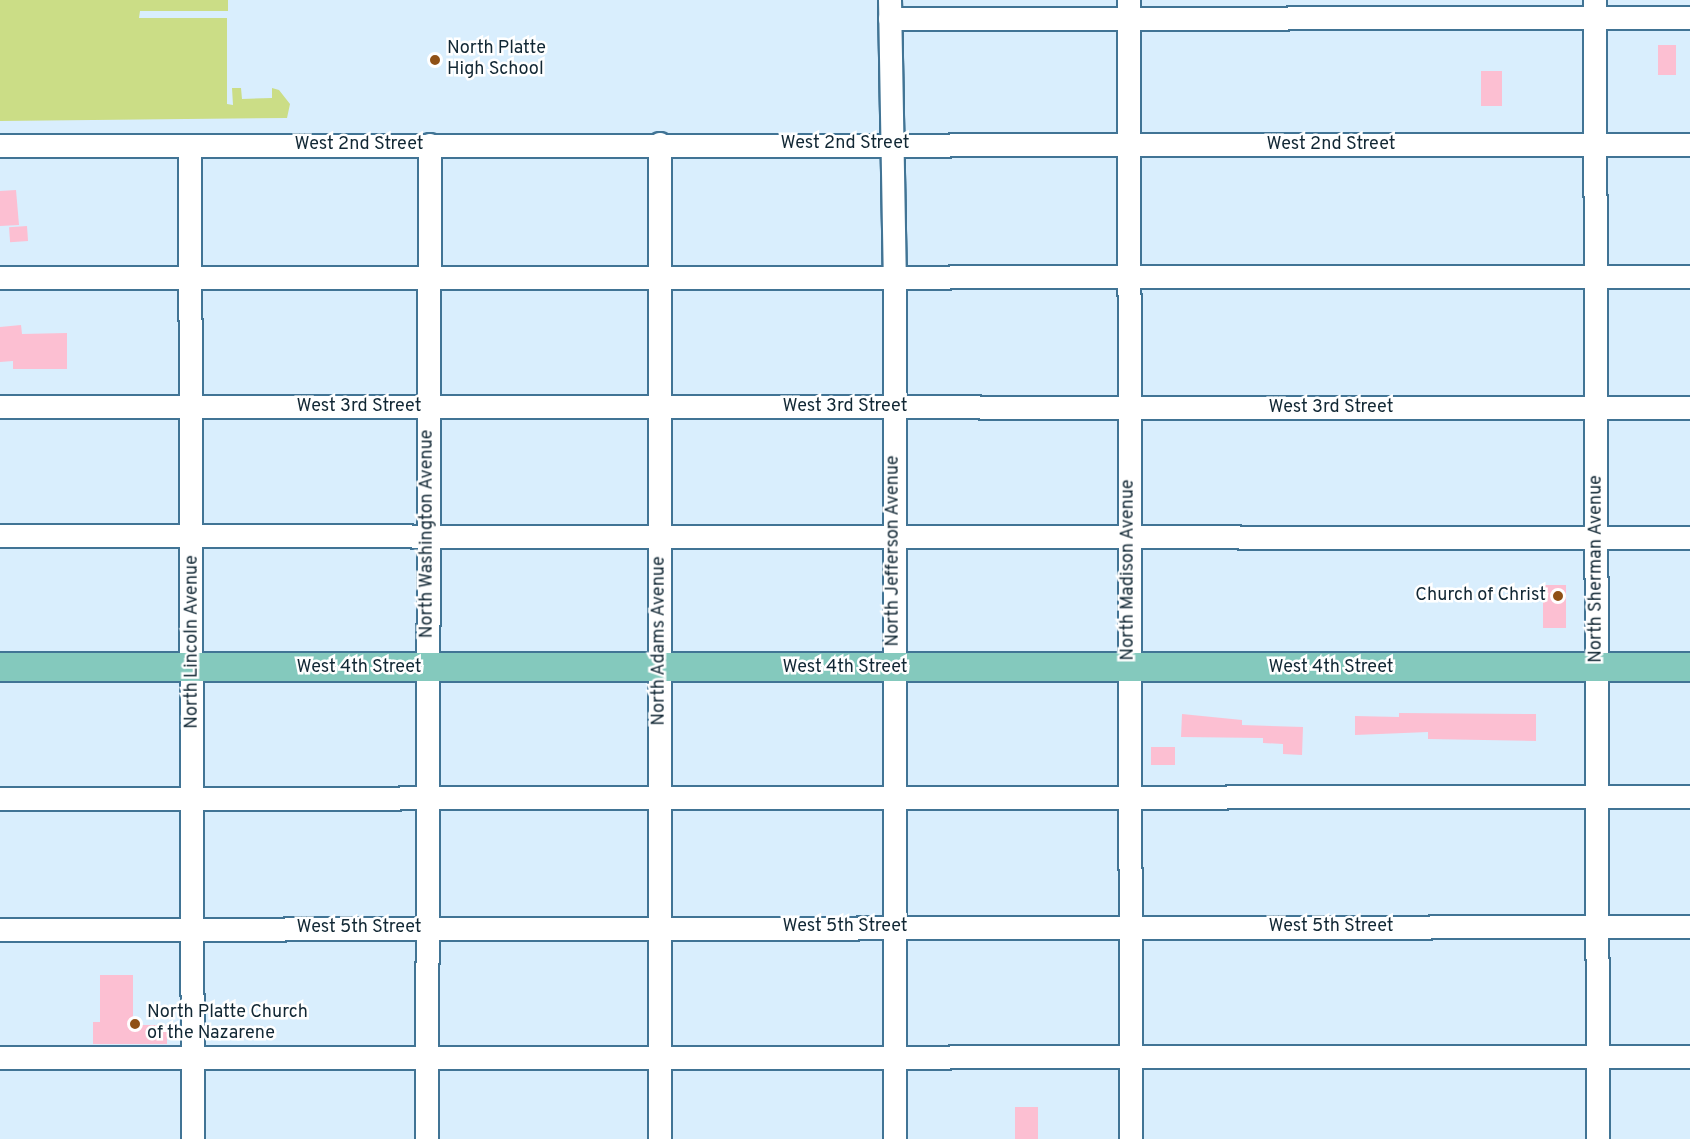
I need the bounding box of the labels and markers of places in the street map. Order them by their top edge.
place label: North Platte High School [447,39,546,82]
marker: North Platte High School [428,53,442,67]
place label: Church of Christ [1415,585,1546,607]
marker: Church of Christ [1551,589,1565,603]
place label: North Platte Church of the Nazarene [147,1003,308,1046]
marker: North Platte Church of the Nazarene [128,1017,142,1031]

